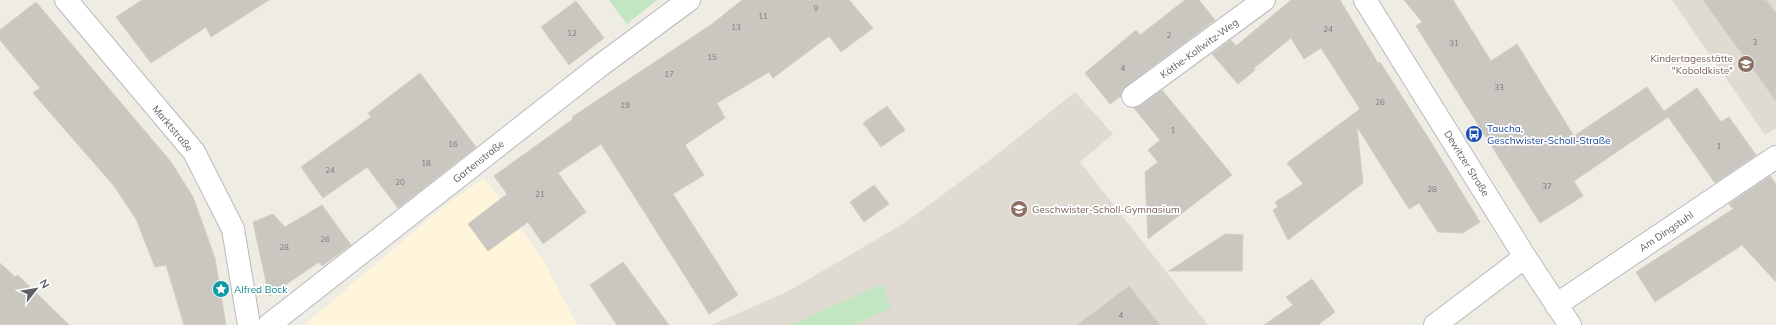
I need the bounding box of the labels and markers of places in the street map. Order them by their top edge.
place label: Kindertagesstätte "Koboldkiste" [1650,52,1733,77]
school or university icon: Kindertagesstätte "Koboldkiste" [1736,54,1756,74]
place label: Taucha, Geschwister-Scholl-Straße [1487,122,1611,147]
bus stop icon: Taucha, Geschwister-Scholl-Straße [1464,124,1484,144]
school or university icon: Geschwister-Scholl-Gymnasium [1009,199,1029,219]
place label: Geschwister-Scholl-Gymnasium [1032,203,1180,216]
place icon: Alfred Bock [211,279,231,299]
place label: Alfred Bock [234,283,288,296]

